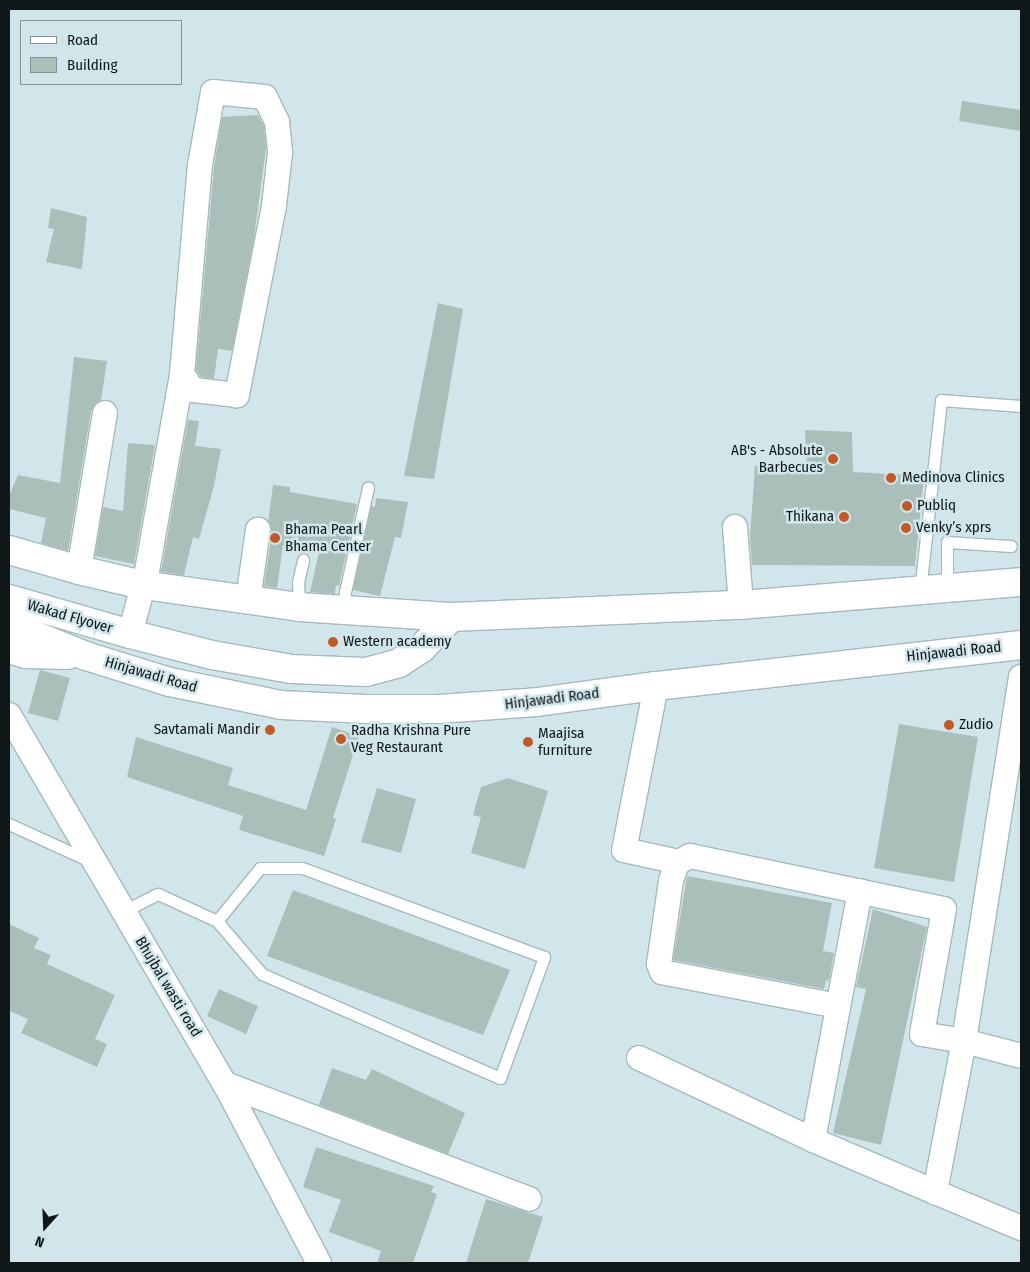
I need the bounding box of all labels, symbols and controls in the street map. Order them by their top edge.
legend [20,20,182,85]
text: Road [67,31,98,49]
text: Building [67,56,118,74]
place label: AB's - Absolute Barbecues [731,441,823,476]
marker: AB's - Absolute Barbecues [827,453,839,465]
place label: Medinova Clinics [902,469,1005,487]
marker: Medinova Clinics [884,471,898,485]
place label: Publiq [917,497,956,515]
marker: Publiq [901,500,913,512]
place label: Thikana [786,508,834,526]
marker: Thikana [838,511,850,523]
place label: Venky’s xprs [916,519,991,537]
place label: Bhama Pearl Bhama Center [285,520,371,555]
marker: Venky’s xprs [900,522,912,534]
marker: Bhama Pearl Bhama Center [269,532,281,544]
street label: Wakad Flyover [25,596,115,638]
place label: Western academy [343,633,451,651]
marker: Western academy [327,636,339,648]
street label: Hinjawadi Road [906,638,1002,666]
street label: Hinjawadi Road [103,653,199,697]
street label: Hinjawadi Road [504,684,600,714]
place label: Zudio [959,716,993,734]
marker: Zudio [943,719,955,731]
place label: Savtamali Mandir [154,721,260,739]
place label: Radha Krishna Pure Veg Restaurant [351,721,471,756]
marker: Savtamali Mandir [264,724,276,736]
place label: Maajisa furniture [538,724,592,759]
marker: Radha Krishna Pure Veg Restaurant [335,733,347,745]
marker: Maajisa furniture [522,736,534,748]
street label: Bhujbal wasti road [131,934,205,1040]
north arrow [20,1202,70,1252]
text: N [33,1232,47,1251]

